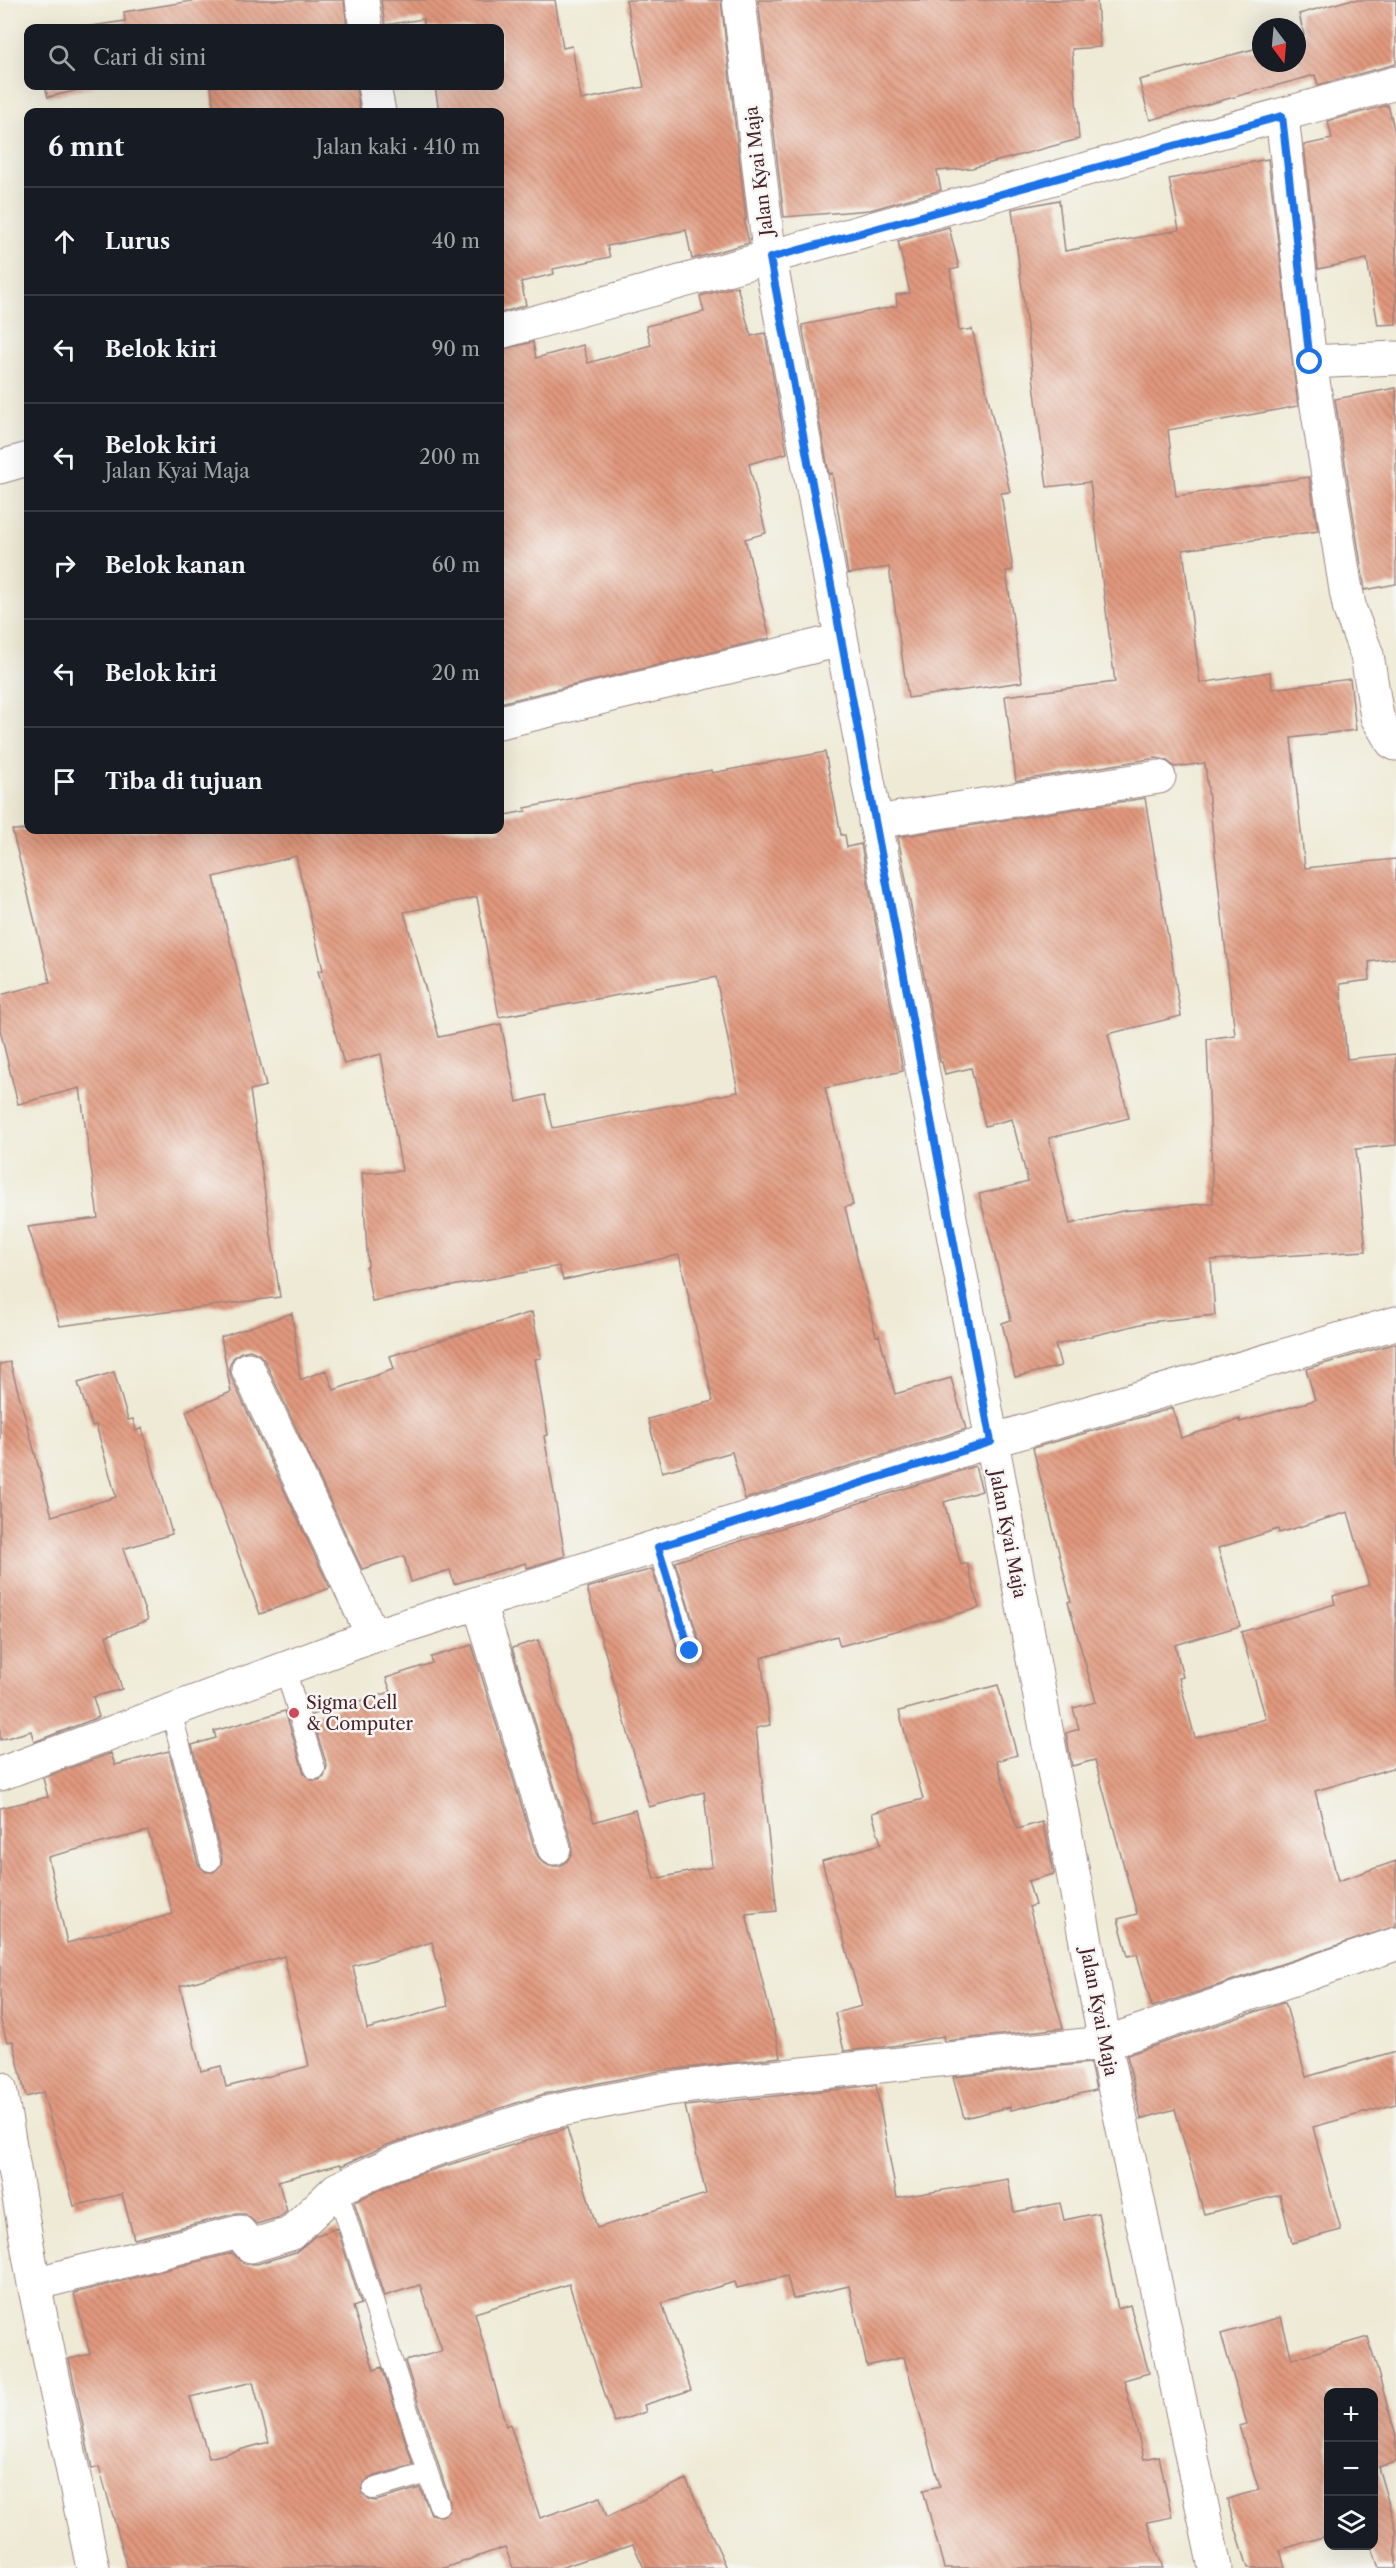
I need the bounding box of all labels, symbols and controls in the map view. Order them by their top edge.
north arrow [1252,18,1306,72]
search box [24,24,504,90]
icon: search [45,41,78,74]
text: Cari di sini [93,44,206,71]
street label: Jalan Kyai Maja [740,104,778,240]
text: 6 mnt [48,131,124,163]
text: Jalan kaki · 410 m [316,135,480,159]
icon: ahead [48,225,81,258]
text: Lurus [105,228,170,255]
text: 40 m [432,229,480,253]
icon: left [48,333,81,366]
text: Belok kiri [105,336,217,363]
text: 90 m [432,337,480,361]
route start [1296,348,1322,374]
text: Belok kiri [105,432,217,459]
icon: left [48,441,81,474]
text: 200 m [419,445,480,469]
text: Jalan Kyai Maja [105,459,250,483]
icon: right [48,549,81,582]
text: Belok kanan [105,552,246,579]
text: 60 m [432,553,480,577]
icon: left [48,657,81,690]
text: Belok kiri [105,660,217,687]
text: 20 m [432,661,480,685]
icon: arrive [48,765,81,798]
text: Tiba di tujuan [105,768,263,795]
street label: Jalan Kyai Maja [984,1465,1031,1601]
route end [676,1637,702,1663]
place label: Sigma Cell & Computer [306,1692,414,1735]
marker: Sigma Cell & Computer [287,1706,301,1720]
street label: Jalan Kyai Maja [1075,1943,1122,2079]
map controls [1324,2388,1378,2550]
button: + [1324,2388,1378,2442]
button: − [1324,2442,1378,2496]
button: layers [1324,2496,1378,2550]

